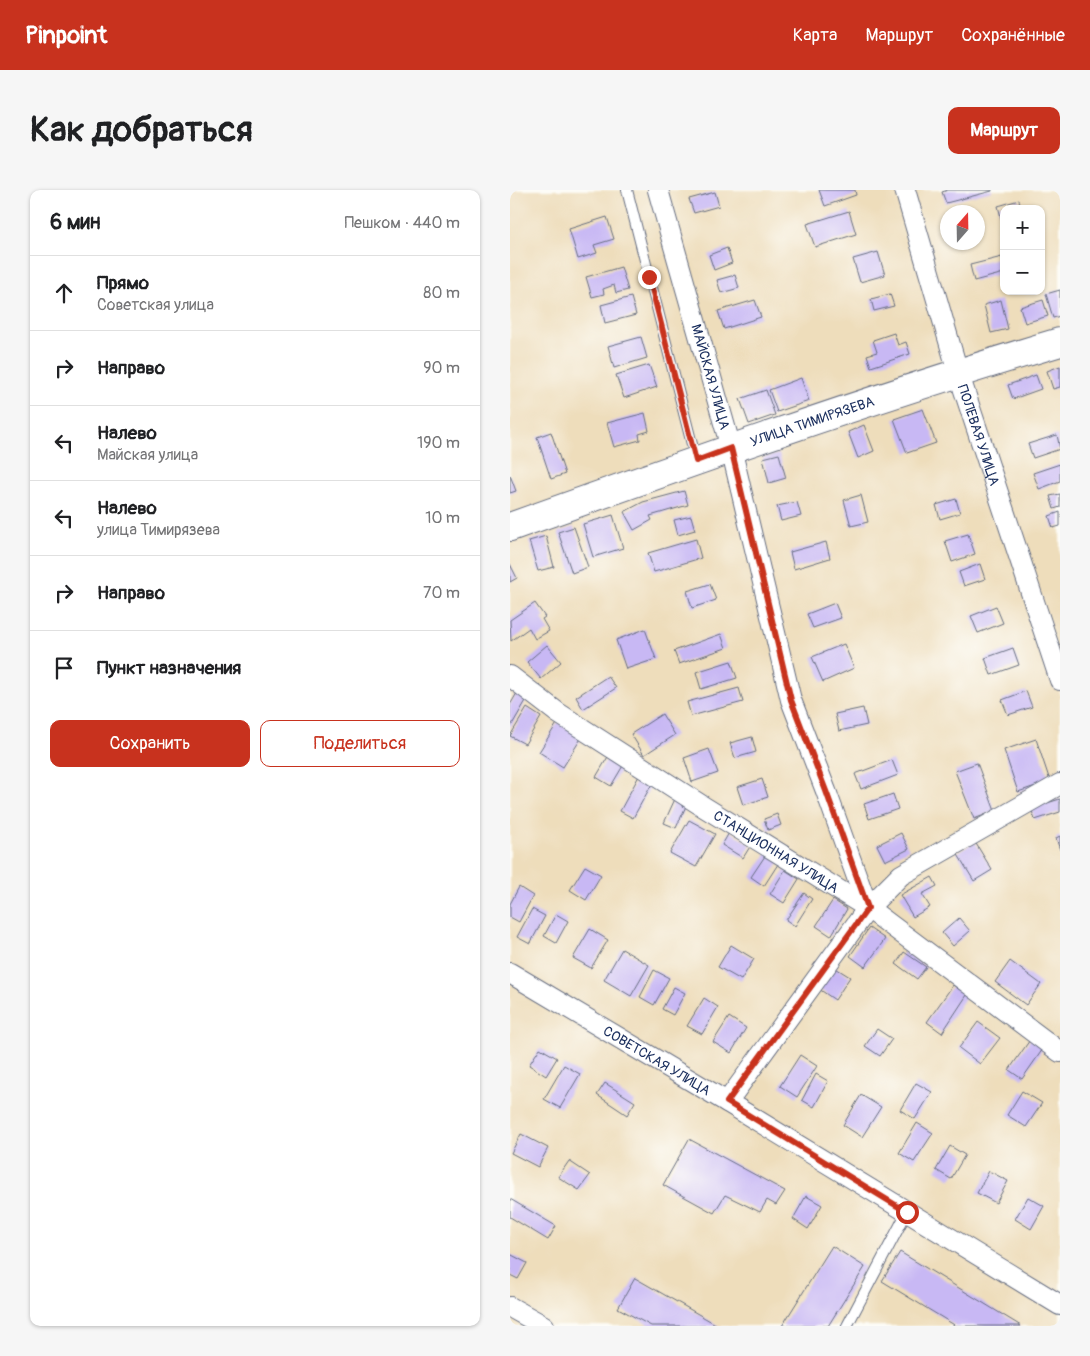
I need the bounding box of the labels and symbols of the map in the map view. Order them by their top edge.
north arrow [940,205,985,250]
route end [638,266,661,289]
street label: МАЙСКАЯ УЛИЦА [687,322,733,431]
street label: ПОЛЕВАЯ УЛИЦА [954,383,1003,488]
street label: УЛИЦА ТИМИРЯЗЕВА [748,393,876,451]
street label: СТАНЦИОННАЯ УЛИЦА [710,807,842,897]
street label: СОВЕТСКАЯ УЛИЦА [600,1022,713,1099]
route start [896,1201,919,1224]

